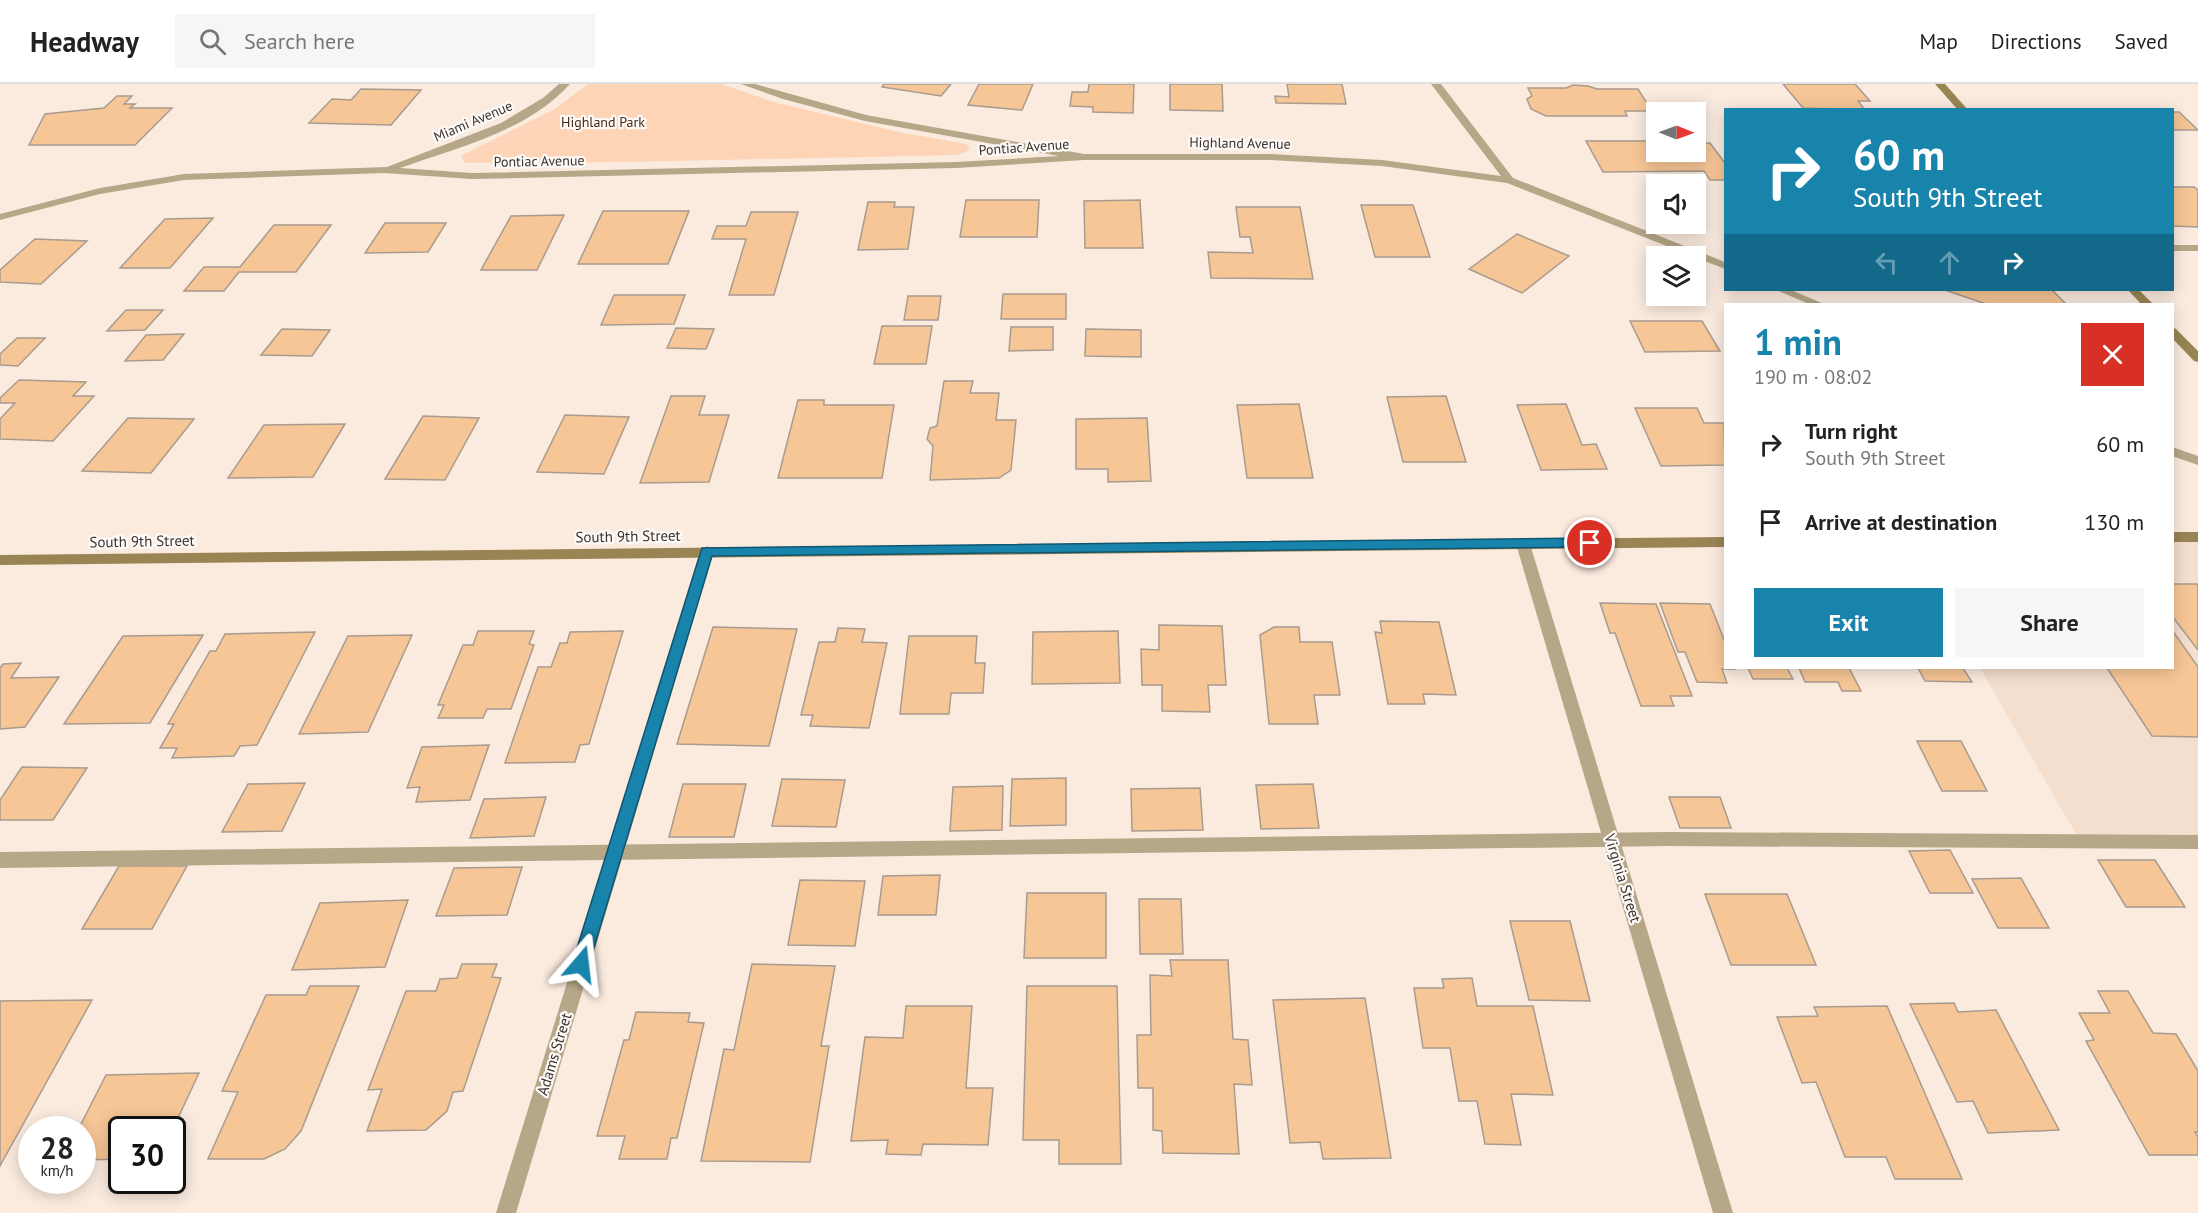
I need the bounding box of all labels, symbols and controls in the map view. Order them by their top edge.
search box [175,14,595,68]
text: Headway [30,23,139,60]
icon: search [196,25,229,58]
text: Search here [244,27,355,55]
text: Map [1919,28,1958,55]
text: Directions [1991,28,2082,55]
text: Saved [2115,28,2168,55]
street label: Miami Avenue [431,96,515,146]
north arrow [1646,102,1706,162]
map controls [1646,102,1706,306]
park label: Highland Park [561,113,645,131]
text: 60 m [1853,127,1945,182]
icon: right [1754,132,1832,210]
street label: Highland Avenue [1189,133,1291,153]
street label: Pontiac Avenue [978,135,1070,159]
street label: Pontiac Avenue [493,151,585,171]
button: sound [1646,174,1706,234]
text: South 9th Street [1853,180,2042,214]
button: layers [1646,246,1706,306]
icon: left [1870,246,1903,279]
icon: ahead [1933,246,1966,279]
icon: right [1996,246,2029,279]
text: 1 min [1754,318,1842,365]
button: close [2081,323,2144,386]
text: 190 m · 08:02 [1754,364,1872,390]
text: Turn right [1805,417,1897,445]
icon: right [1754,428,1787,461]
text: 60 m [2096,430,2144,458]
text: South 9th Street [1805,445,1945,471]
icon: arrive [1754,506,1787,539]
text: Arrive at destination [1805,508,1997,536]
text: 130 m [2084,508,2144,536]
pin [1564,517,1615,568]
street label: South 9th Street [575,526,681,546]
icon: arrive [1573,526,1606,559]
street label: South 9th Street [89,531,195,551]
button: Exit [1754,588,1943,657]
button: Share [1955,588,2144,657]
street label: Virginia Street [1600,830,1645,925]
position arrow [549,932,613,996]
street label: Adams Street [532,1011,576,1097]
speed limit sign: 30 [108,1116,186,1194]
text: 28 [40,1128,74,1167]
text: km/h [41,1161,73,1180]

